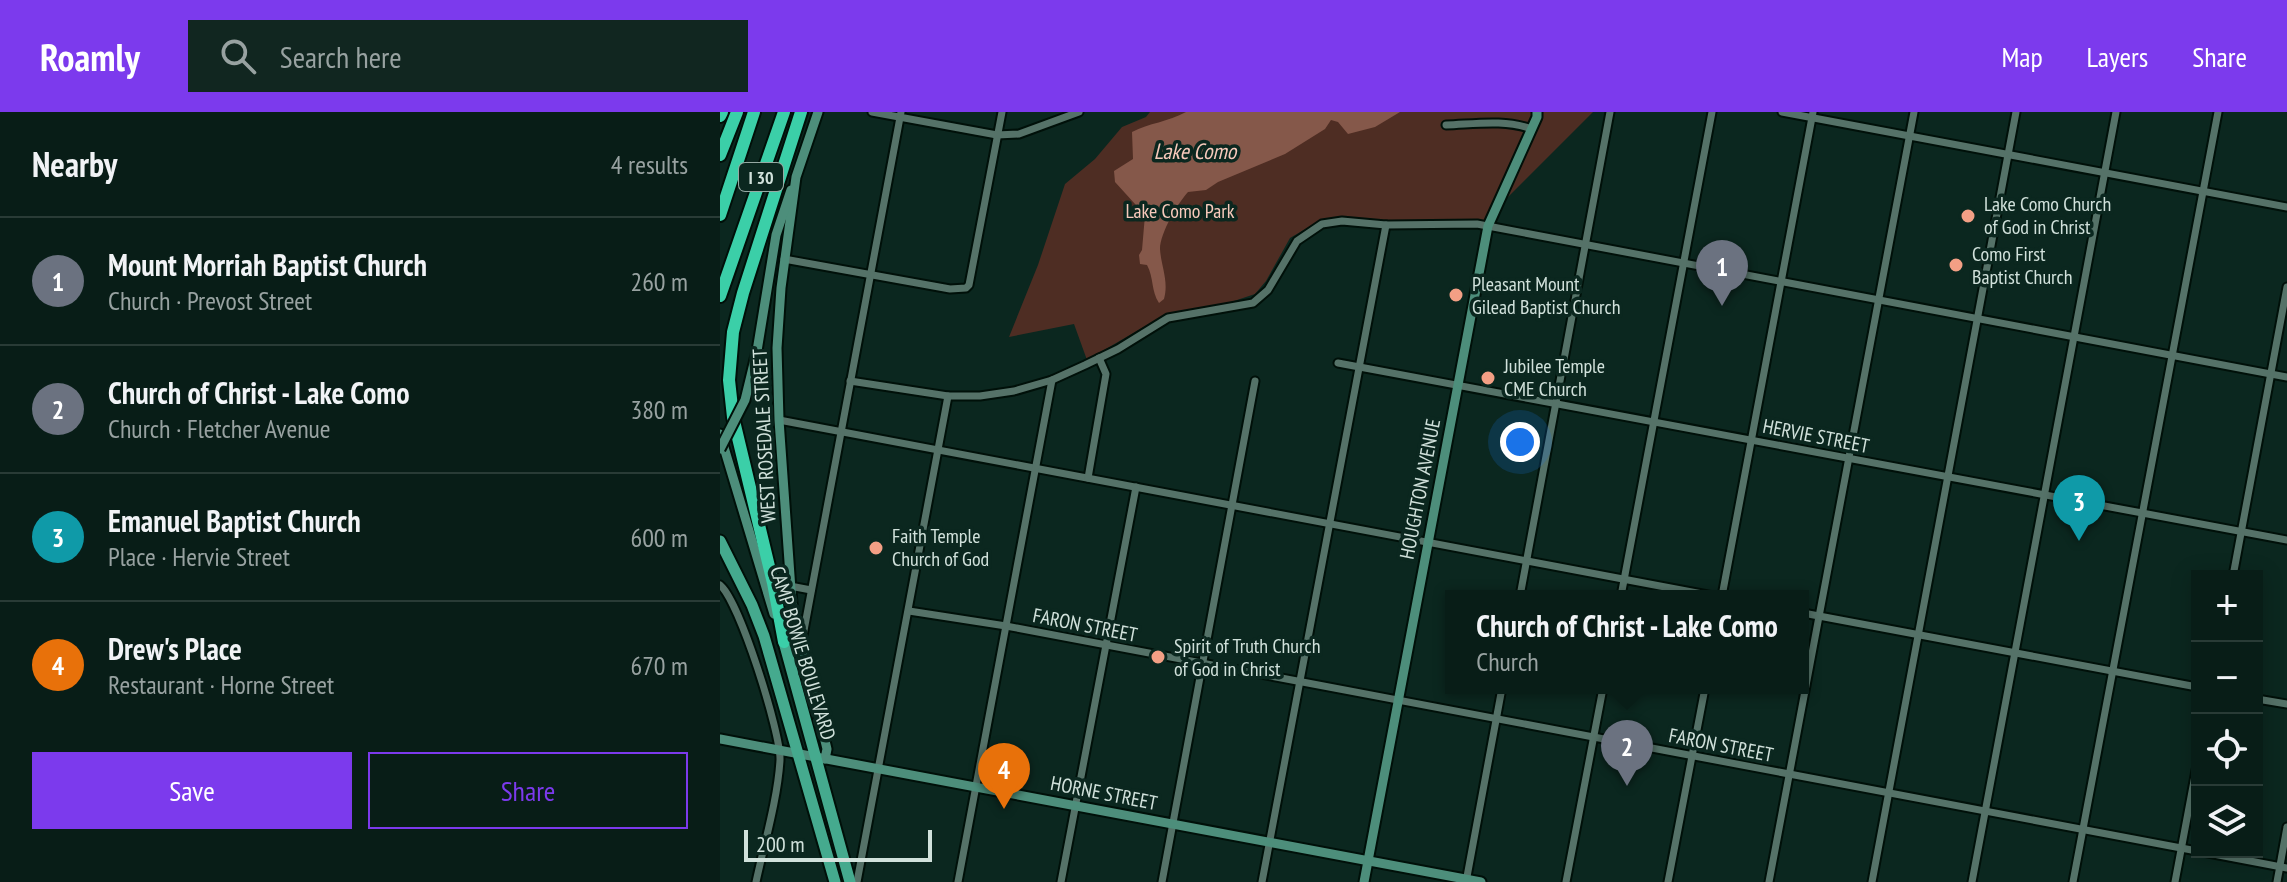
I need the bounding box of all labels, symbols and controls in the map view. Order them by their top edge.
search box [188,20,748,92]
text: Roamly [40,32,140,81]
icon: search [216,34,260,78]
text: Search here [280,37,402,76]
text: Map [2001,38,2043,75]
text: Layers [2087,38,2148,75]
text: Share [2192,38,2247,75]
water label: Lake Como [1154,137,1238,165]
text: Nearby [32,142,117,186]
text: 4 results [611,148,688,181]
road number: I 30 [739,163,783,191]
place label: Lake Como Church of God in Christ [1984,191,2111,240]
park label: Lake Como Park [1126,198,1235,224]
marker: Lake Como Church of God in Christ [1959,207,1977,225]
pin: 1 [1696,240,1748,306]
place label: Como First Baptist Church [1972,241,2073,290]
text: Mount Morriah Baptist Church [108,245,427,284]
marker: Como First Baptist Church [1947,256,1965,274]
text: 1 [52,265,64,298]
text: 260 m [630,265,688,298]
place label: Pleasant Mount Gilead Baptist Church [1472,271,1621,320]
text: Church · Prevost Street [108,284,312,317]
marker: Pleasant Mount Gilead Baptist Church [1447,286,1465,304]
street label: WEST ROSEDALE STREET [746,348,782,524]
place label: Jubilee Temple CME Church [1503,353,1605,402]
marker: Jubilee Temple CME Church [1479,369,1497,387]
text: Church of Christ - Lake Como [108,373,410,412]
text: 2 [52,393,64,426]
text: 380 m [630,393,688,426]
text: Church · Fletcher Avenue [108,412,331,445]
street label: HERVIE STREET [1760,413,1872,459]
street label: HOUGHTON AVENUE [1394,417,1446,561]
your location [1500,422,1540,462]
pin: 3 [2053,475,2105,541]
text: Emanuel Baptist Church [108,501,361,540]
text: 3 [52,521,64,554]
text: 600 m [630,521,688,554]
place label: Faith Temple Church of God [892,523,989,572]
marker: Faith Temple Church of God [867,539,885,557]
text: Place · Hervie Street [108,540,290,573]
street label: CAMP BOWIE BOULEVARD [764,563,842,743]
map controls [2191,570,2263,858]
button: + [2191,570,2263,642]
popup [1445,590,1809,694]
street label: FARON STREET [1031,602,1140,648]
text: Church of Christ - Lake Como [1476,606,1778,645]
text: Drew's Place [108,629,242,668]
place label: Spirit of Truth Church of God in Christ [1174,633,1320,682]
button: − [2191,642,2263,714]
text: Church [1476,645,1539,678]
marker: Spirit of Truth Church of God in Christ [1149,648,1167,666]
text: 4 [52,649,64,682]
text: 670 m [630,649,688,682]
text: Restaurant · Horne Street [108,668,334,701]
button: locate [2191,714,2263,786]
pin: 2 [1601,720,1653,786]
street label: FARON STREET [1667,722,1776,768]
pin: 4 [978,743,1030,809]
button: Save [32,752,352,829]
button: Share [368,752,688,829]
street label: HORNE STREET [1048,770,1160,816]
button: layers [2191,786,2263,858]
scale bar [744,826,932,862]
text: 200 m [756,830,805,858]

